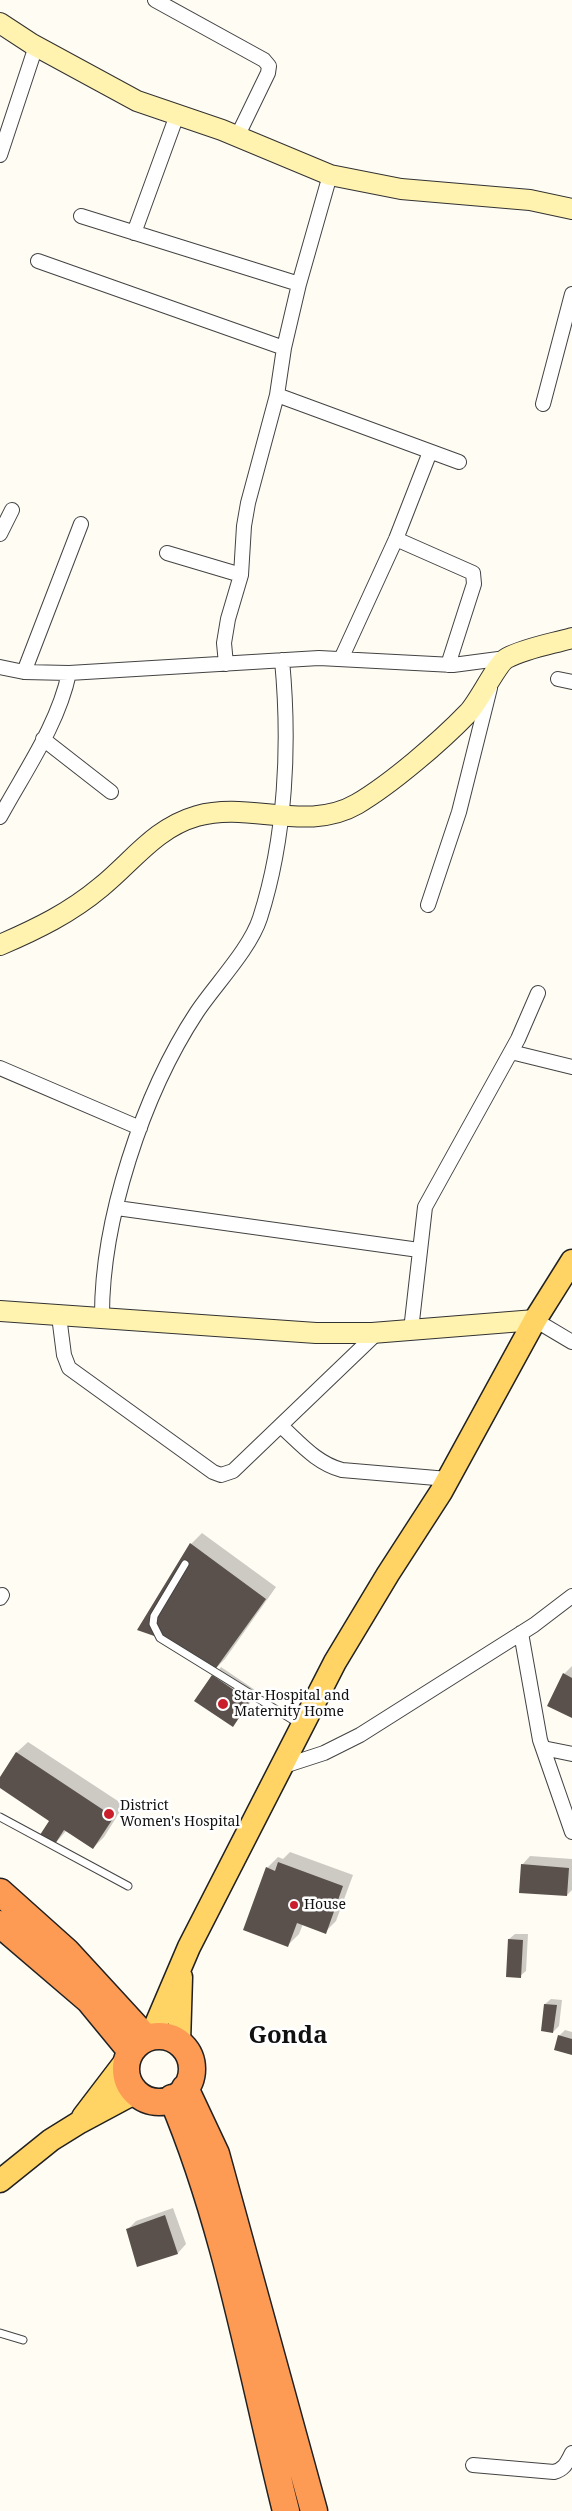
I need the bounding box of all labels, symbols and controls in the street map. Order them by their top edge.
place label: Star Hospital and Maternity Home [234,1688,350,1720]
marker: Star Hospital and Maternity Home [216,1697,230,1711]
place label: District Women's Hospital [120,1798,240,1830]
marker: District Women's Hospital [102,1807,116,1821]
place label: House [304,1897,346,1913]
marker: House [288,1899,300,1911]
district label: Gonda [248,2022,328,2050]

